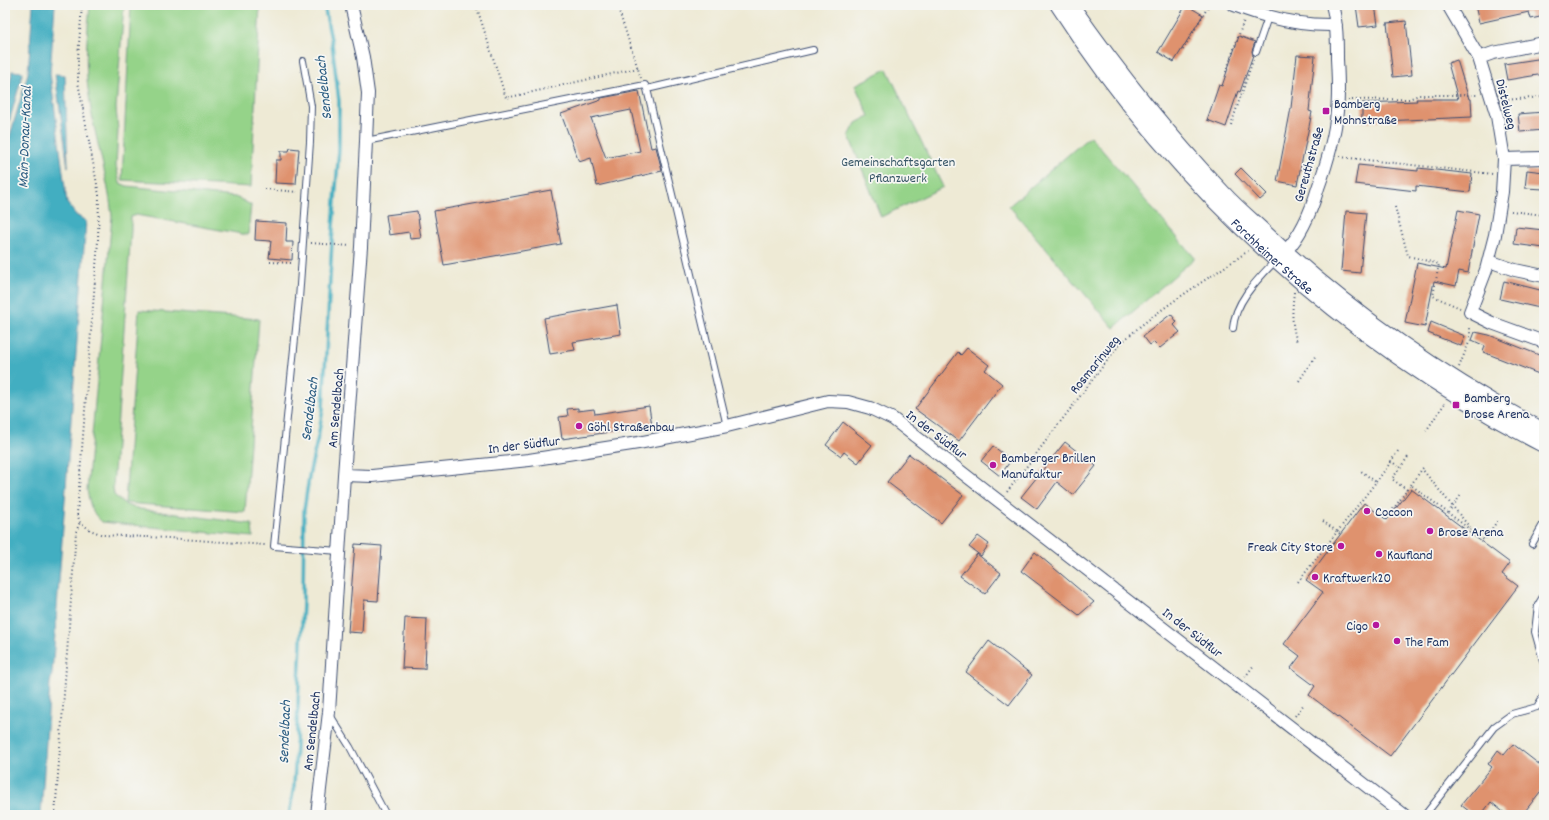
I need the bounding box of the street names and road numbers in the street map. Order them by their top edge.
street label: Distelweg [1489,77,1521,132]
street label: Gereuthstraße [1290,124,1330,205]
street label: Forchheimer Straße [1225,215,1317,300]
street label: Rosmarinweg [1066,332,1126,399]
street label: Am Sendelbach [324,367,350,449]
street label: In der Südflur [901,406,971,466]
street label: In der Südflur [487,432,562,460]
street label: In der Südflur [1157,603,1227,664]
street label: Am Sendelbach [299,690,327,772]

